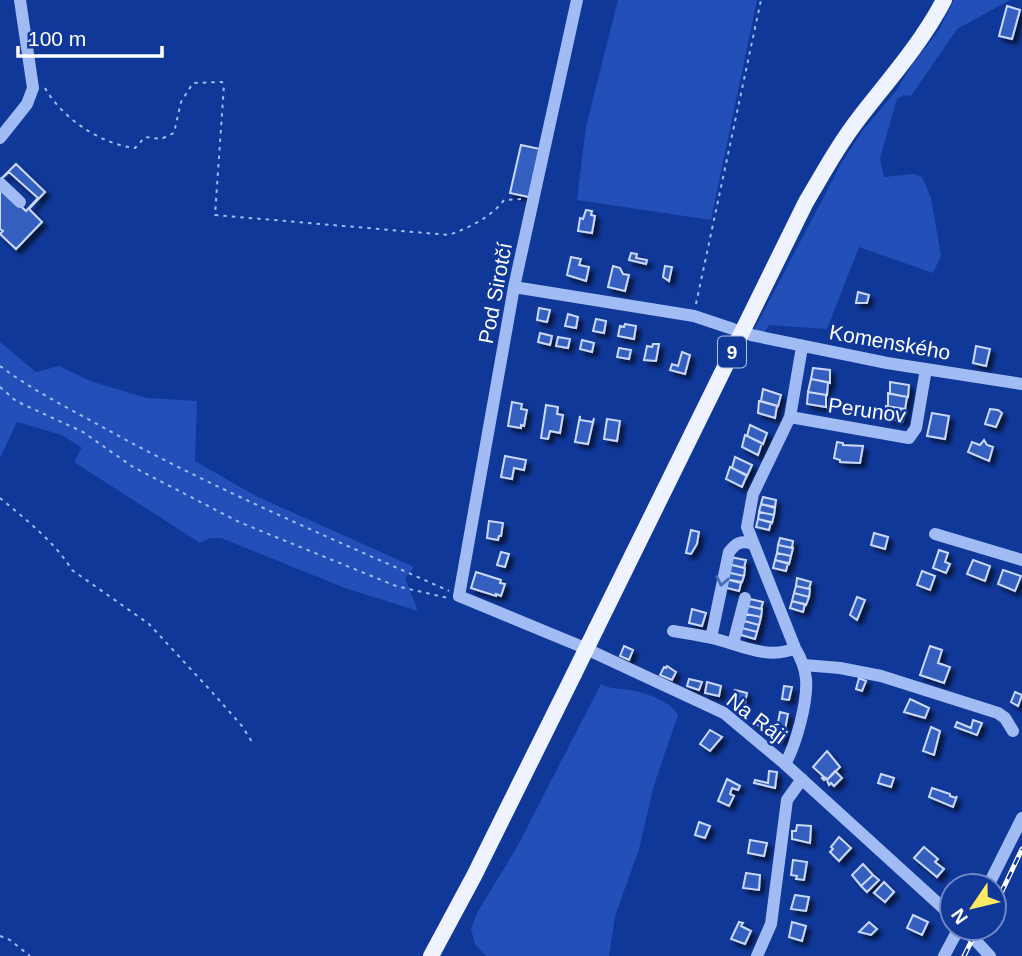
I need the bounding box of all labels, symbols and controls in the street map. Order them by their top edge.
scale bar [18,14,161,58]
text: 100 m [28,27,86,50]
street label: Pod Sirotčí [474,240,516,346]
street label: Komenského [828,320,952,364]
road number: 9 [718,336,746,368]
street label: Perunov [827,393,908,427]
one-way arrow [716,575,731,587]
street label: Na Ráji [723,688,791,748]
north arrow [938,872,1008,942]
text: N [947,905,972,928]

